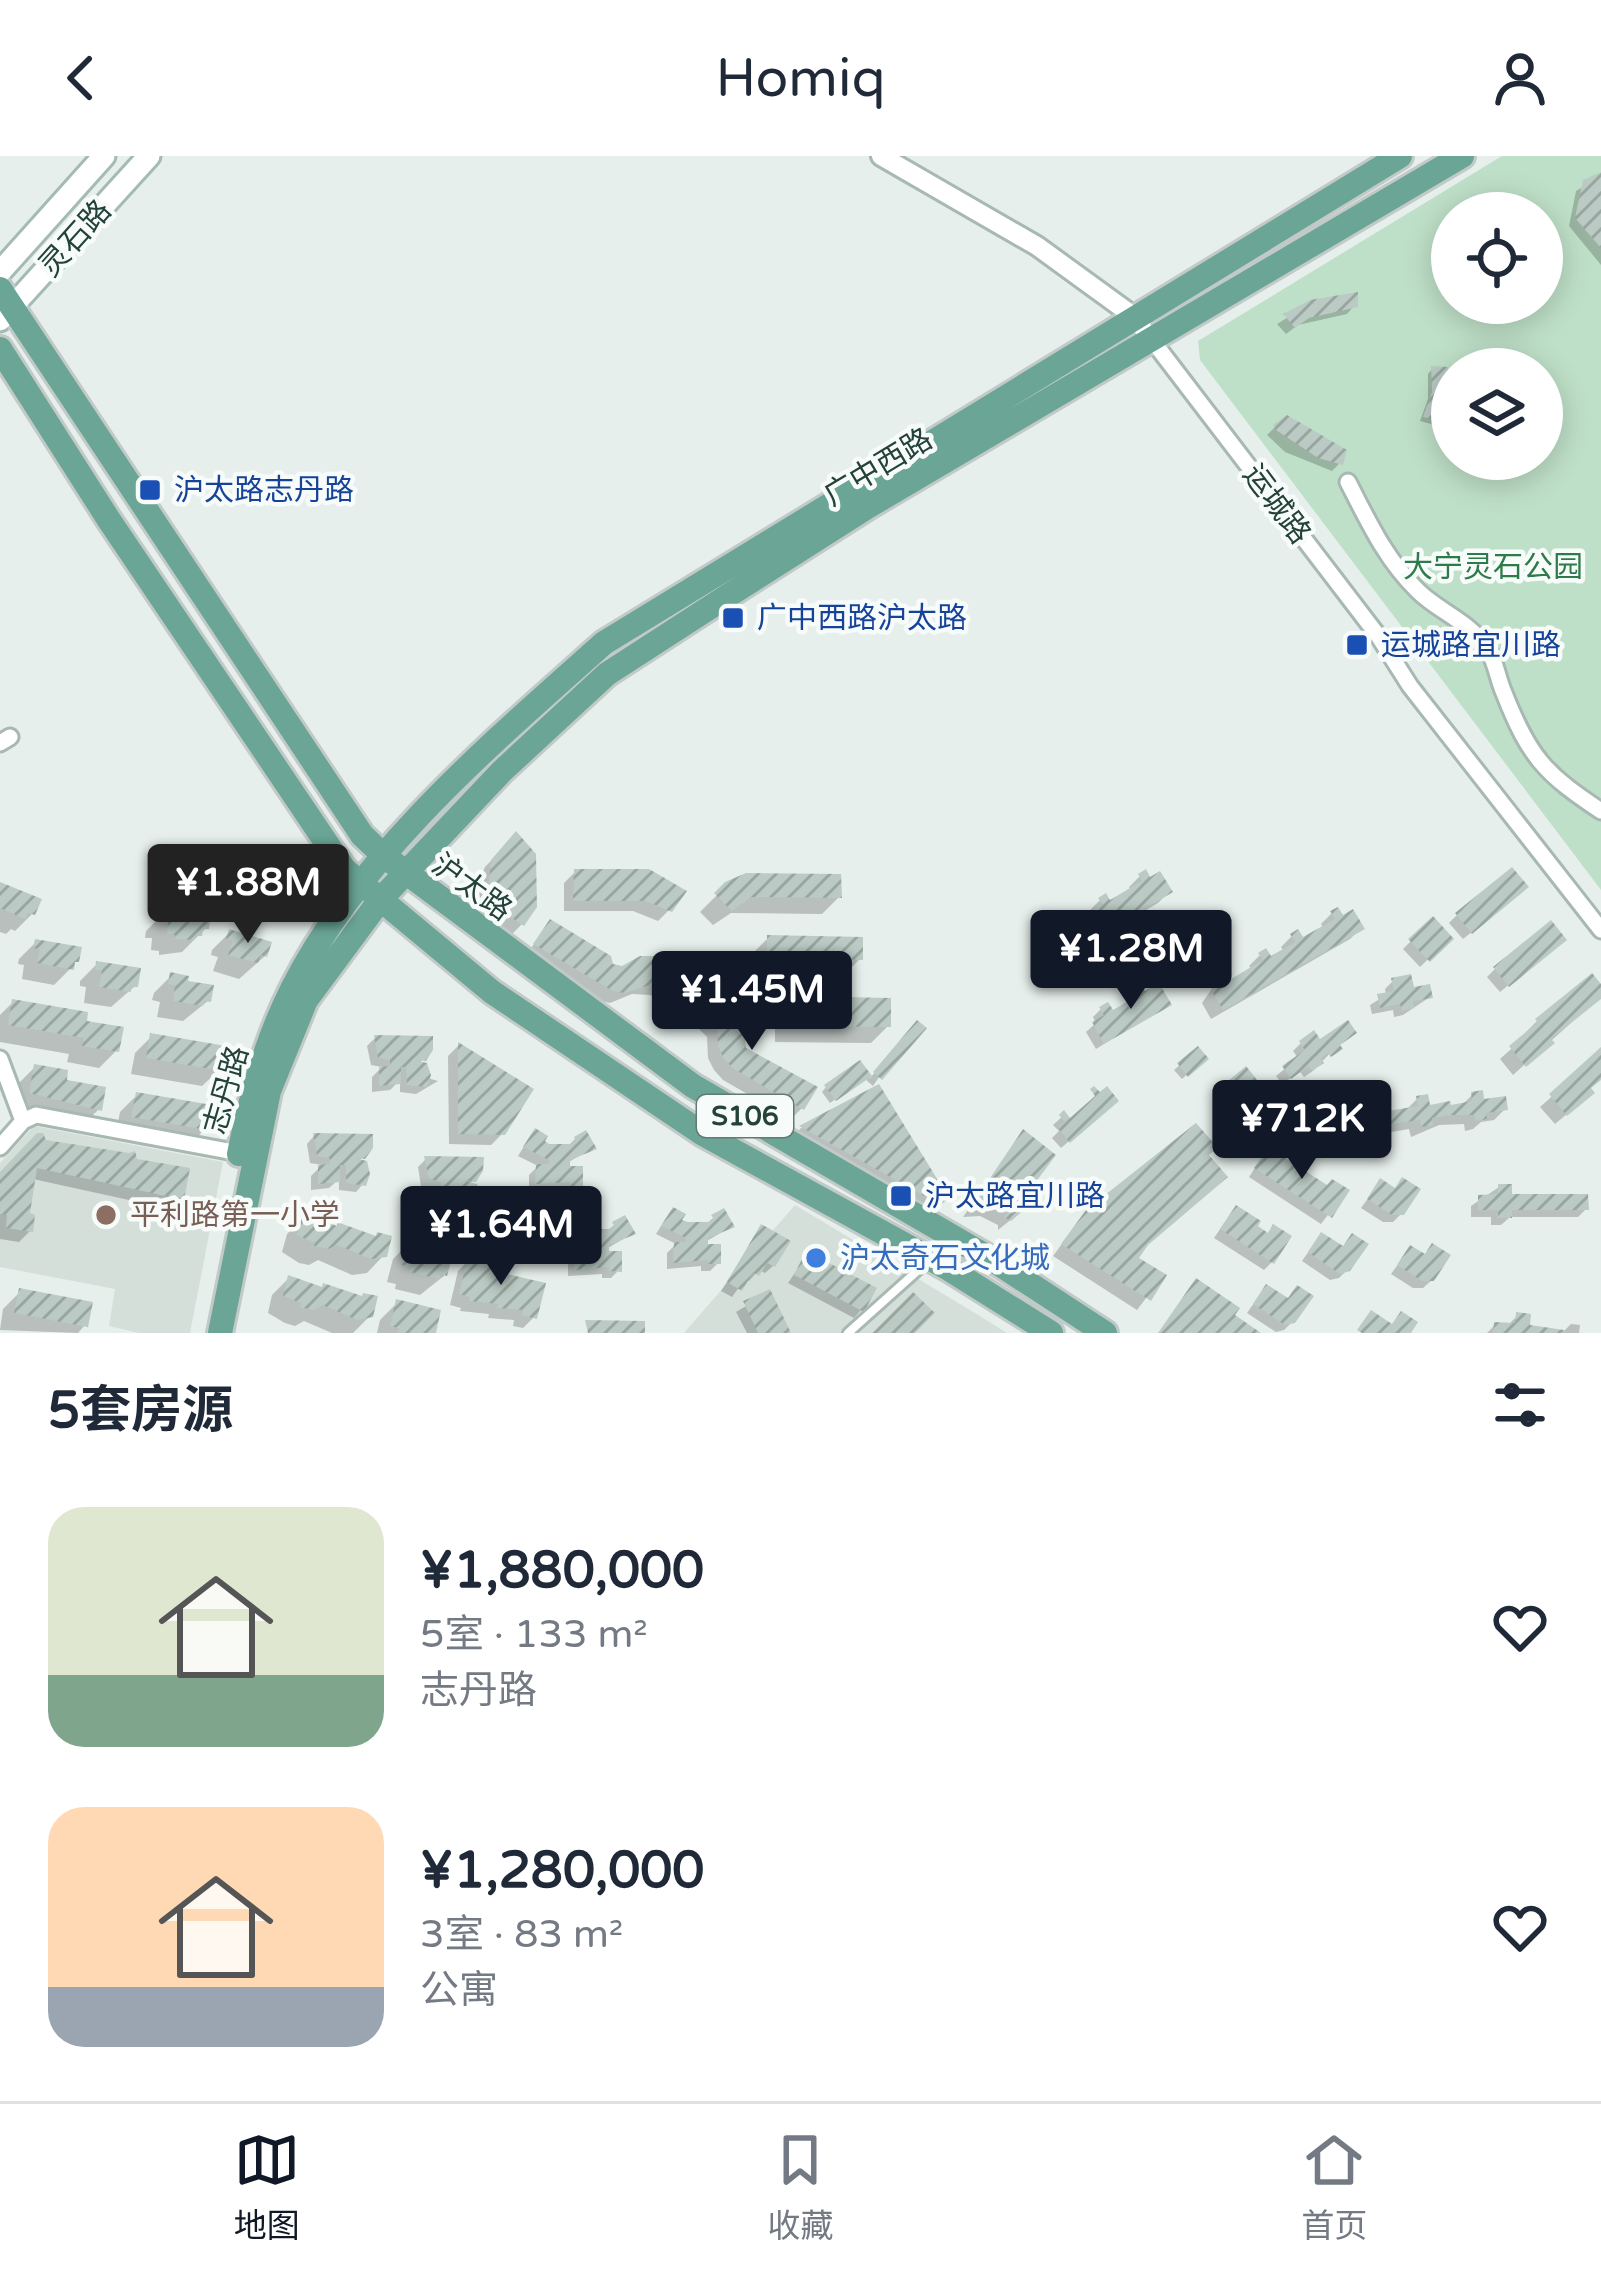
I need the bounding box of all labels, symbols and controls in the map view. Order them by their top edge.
icon: back [48,45,114,111]
icon: person [1487,45,1553,111]
text: Homiq [716,46,885,111]
map controls [1431,192,1563,480]
button: locate [1431,192,1563,324]
street label: 灵石路 [32,193,119,284]
button: layers [1431,348,1563,480]
street label: 广中西路 [817,421,939,514]
street label: 运城路 [1235,457,1318,551]
place label: 沪太路志丹路 [174,472,354,509]
marker: 沪太路志丹路 [137,477,163,503]
park label: 大宁灵石公园 [1403,549,1583,586]
place label: 广中西路沪太路 [757,600,967,637]
marker: 广中西路沪太路 [720,605,746,631]
place label: 运城路宜川路 [1381,627,1561,664]
marker: 运城路宜川路 [1344,632,1370,658]
pin: ¥1.88M [150,844,346,946]
street label: 沪太路 [424,846,519,929]
text: ¥1.88M [175,859,321,906]
pin: ¥1.28M [1033,910,1229,1012]
text: ¥1.28M [1058,925,1204,972]
pin: ¥1.45M [654,951,850,1053]
text: ¥1.45M [679,966,825,1013]
street label: 志丹路 [196,1042,257,1138]
pin: ¥712K [1218,1080,1386,1182]
road number: S106 [697,1095,793,1137]
text: ¥712K [1239,1095,1365,1142]
place label: 沪太路宜川路 [925,1178,1105,1215]
marker: 沪太路宜川路 [888,1183,914,1209]
pin: ¥1.64M [403,1186,599,1288]
place label: 平利路第一小学 [130,1197,340,1234]
text: ¥1.64M [428,1201,574,1248]
marker: 平利路第一小学 [93,1202,119,1228]
place label: 沪太奇石文化城 [840,1240,1050,1277]
marker: 沪太奇石文化城 [803,1245,829,1271]
icon: filters [1487,1372,1553,1438]
text: 5套房源 [48,1380,233,1442]
text: ¥1,880,000 [420,1540,704,1602]
icon: home [144,1555,288,1699]
icon: heart [1487,1594,1553,1660]
text: 5室 · 133 m² [420,1611,648,1658]
text: 志丹路 [420,1667,537,1714]
text: ¥1,280,000 [420,1840,704,1902]
icon: home [144,1855,288,1999]
icon: heart [1487,1894,1553,1960]
text: 3室 · 83 m² [420,1911,623,1958]
text: 公寓 [420,1967,498,2014]
tab: 地图 [234,2127,300,2247]
tab: 收藏 [767,2127,833,2247]
tab: 首页 [1301,2127,1367,2247]

